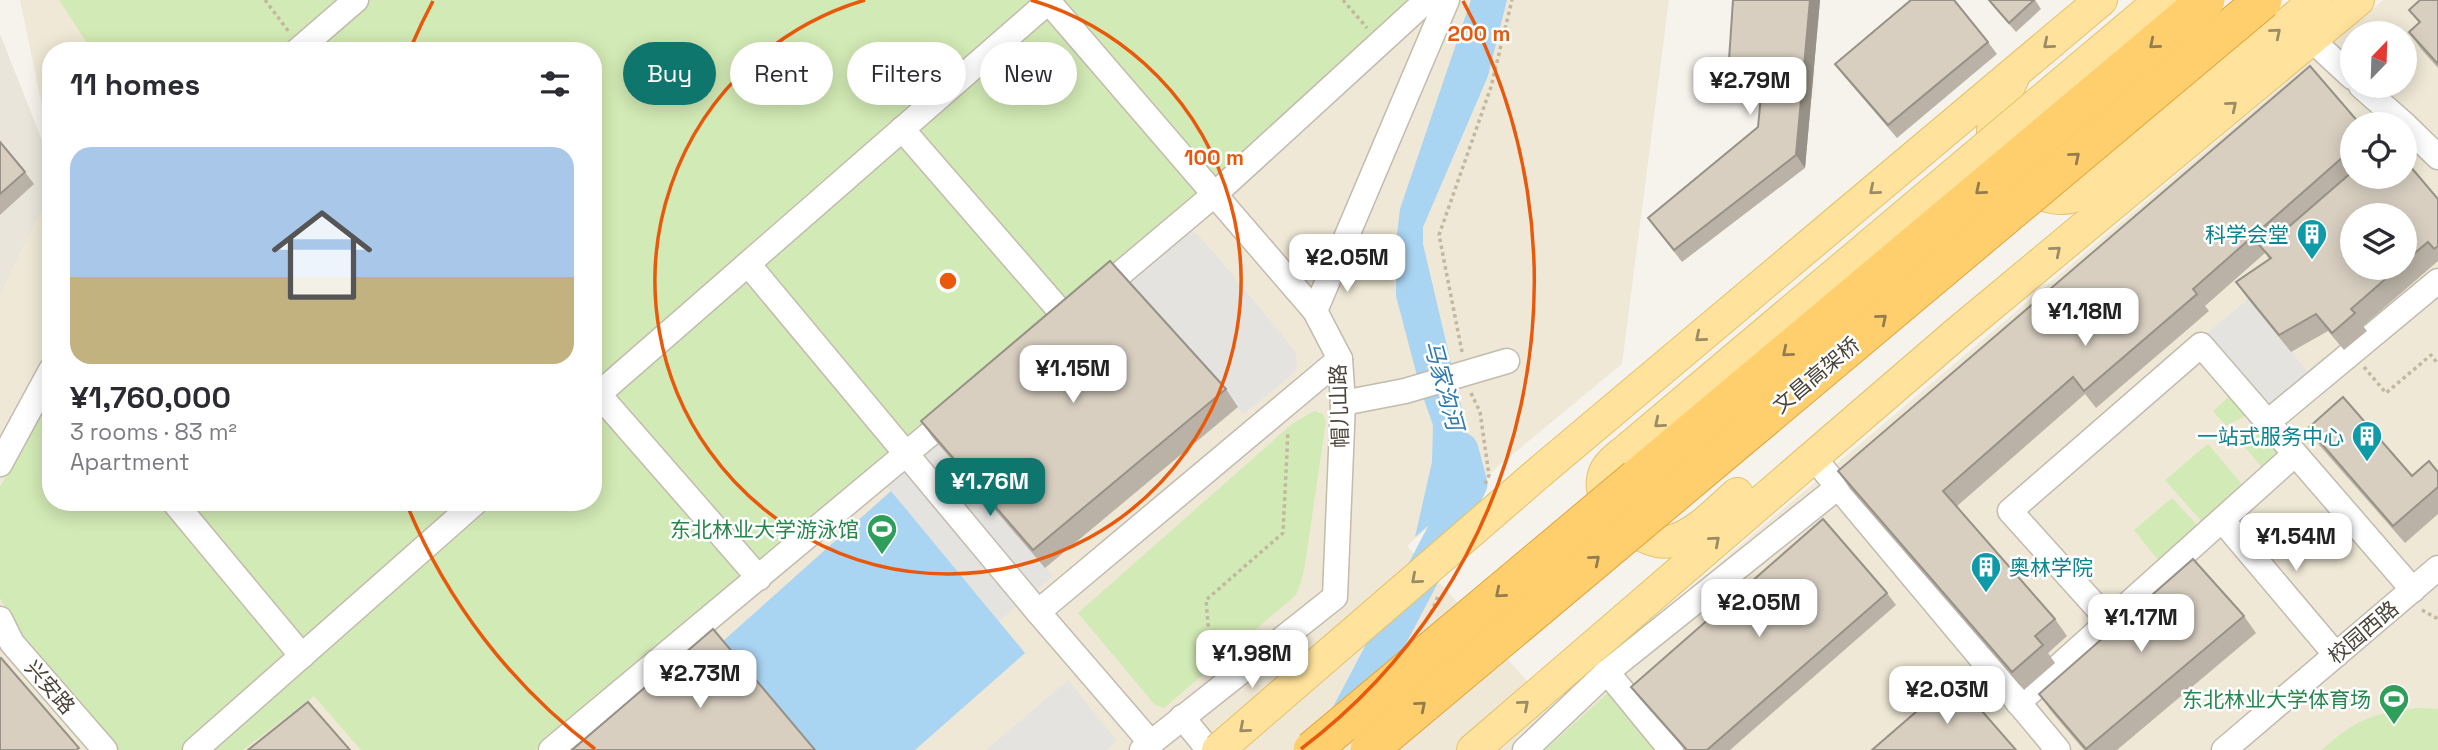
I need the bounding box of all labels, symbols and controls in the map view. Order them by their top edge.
text: 200 m [1448,20,1510,47]
north arrow [2340,21,2417,98]
map controls [2340,21,2417,280]
one-way arrow [2269,29,2281,42]
one-way arrow [2043,35,2056,48]
one-way arrow [2150,36,2163,48]
chip: Buy [623,42,716,105]
chip: Rent [730,42,833,105]
chip: Filters [847,42,966,105]
chip: New [980,42,1077,105]
pin: ¥2.79M [1693,58,1807,117]
text: 11 homes [70,65,200,104]
icon: filters [536,65,574,103]
text: ¥2.79M [1709,65,1791,95]
one-way arrow [2224,101,2236,114]
button: locate [2340,112,2417,189]
text: 100 m [1184,144,1244,171]
one-way arrow [2068,153,2080,166]
one-way arrow [1869,182,1882,194]
one-way arrow [1975,182,1988,194]
icon: home [259,192,385,318]
button: layers [2340,203,2417,280]
building icon: 科学会堂 [2295,217,2329,261]
place label: 科学会堂 [2205,221,2289,248]
pin: ¥2.05M [1290,234,1404,294]
text: ¥2.05M [1305,242,1389,272]
one-way arrow [2049,246,2061,259]
centre of rings [936,269,960,293]
pin: ¥1.18M [2028,288,2142,348]
text: ¥1.18M [2048,296,2122,326]
one-way arrow [1874,315,1887,327]
one-way arrow [1696,329,1709,341]
street label: 文昌高架桥 [1767,331,1865,419]
water label: 马家沟河 [1418,337,1471,437]
one-way arrow [1782,344,1795,356]
pin: ¥1.15M [1016,346,1130,405]
text: ¥1.15M [1036,353,1110,383]
street label: 帽儿山路 [1324,364,1354,448]
text: ¥1,760,000 [70,378,231,417]
one-way arrow [1655,415,1668,427]
text: 3 rooms · 83 m² [70,417,237,447]
building icon: 一站式服务中心 [2350,419,2384,463]
place label: 一站式服务中心 [2197,423,2344,450]
text: Apartment [70,447,190,477]
pin: ¥1.76M [933,458,1047,518]
text: ¥1.76M [951,466,1029,496]
sports icon: 东北林业大学游泳馆 [865,512,899,556]
pin: ¥1.54M [2239,514,2353,573]
place label: 东北林业大学游泳馆 [670,516,859,543]
text: ¥1.54M [2256,521,2336,551]
one-way arrow [1707,537,1720,549]
building icon: 奥林学院 [1969,550,2003,594]
place label: 奥林学院 [2009,554,2093,581]
one-way arrow [1587,556,1600,568]
one-way arrow [1411,571,1424,583]
pin: ¥2.05M [1702,580,1816,639]
one-way arrow [1495,585,1508,597]
text: ¥2.05M [1717,587,1801,617]
pin: ¥1.17M [2084,594,2198,654]
street label: 校园西路 [2322,595,2404,669]
text: ¥1.17M [2104,602,2178,632]
pin: ¥1.98M [1195,630,1309,690]
text: ¥1.98M [1212,638,1292,668]
pin: ¥2.73M [643,650,757,710]
street label: 兴安路 [19,654,81,720]
text: ¥2.73M [659,658,741,688]
pin: ¥2.03M [1890,666,2004,726]
text: ¥2.03M [1905,674,1989,704]
sports icon: 东北林业大学体育场 [2377,682,2411,726]
place label: 东北林业大学体育场 [2182,686,2371,713]
one-way arrow [1516,701,1529,713]
one-way arrow [1412,702,1425,714]
one-way arrow [1239,720,1252,732]

